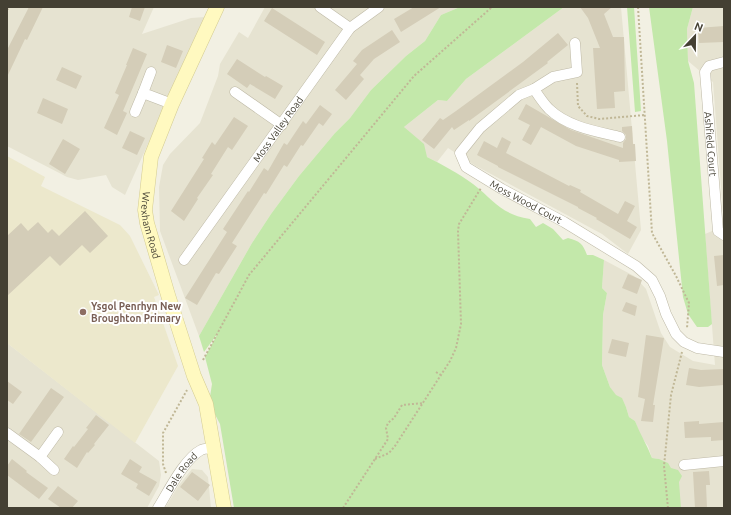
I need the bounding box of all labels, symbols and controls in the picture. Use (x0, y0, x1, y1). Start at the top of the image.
north arrow (675, 16, 715, 56)
text: N (693, 20, 705, 34)
street label: Moss Valley Road (251, 94, 305, 164)
street label: Ashfield Court (703, 111, 719, 177)
street label: Moss Wood Court (488, 178, 564, 225)
street label: Wrexham Road (140, 191, 163, 260)
place label: Ysgol Penrhyn New Broughton Primary (91, 301, 181, 324)
marker: Ysgol Penrhyn New Broughton Primary (78, 307, 88, 317)
street label: Dale Road (163, 450, 199, 494)

